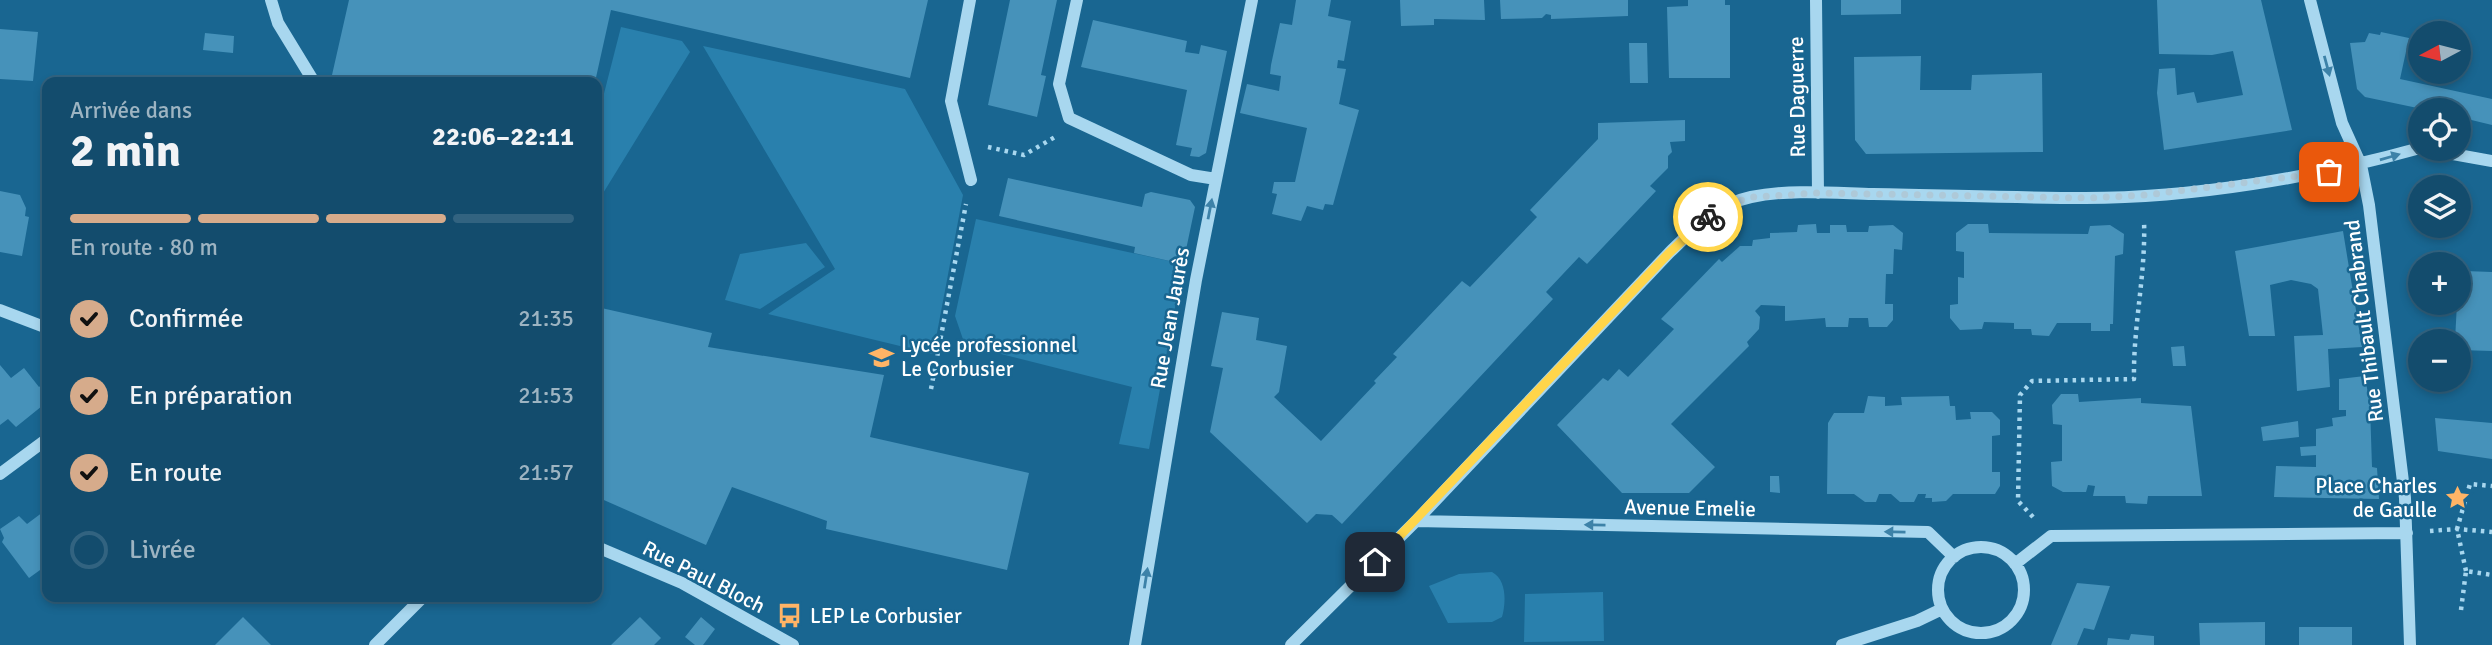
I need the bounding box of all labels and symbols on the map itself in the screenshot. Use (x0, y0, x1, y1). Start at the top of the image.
north arrow (2408, 21, 2471, 84)
street label: Rue Daguerre (1783, 36, 1811, 158)
one-way arrow (2322, 55, 2333, 77)
pin (2299, 142, 2359, 202)
one-way arrow (2380, 151, 2401, 161)
courier (1673, 182, 1743, 252)
one-way arrow (1204, 198, 1215, 220)
street label: Rue Thibault Chabrand (2339, 218, 2389, 424)
street label: Rue Jean Jaurès (1145, 245, 1195, 391)
place label: Lycée professionnel Le Corbusier (901, 332, 1077, 382)
school or university icon: Lycée professionnel Le Corbusier (867, 343, 895, 371)
place label: Place Charles de Gaulle (2315, 473, 2437, 523)
place icon: Place Charles de Gaulle (2443, 484, 2471, 512)
street label: Avenue Emelie (1624, 494, 1756, 522)
one-way arrow (1583, 520, 1605, 531)
one-way arrow (1884, 526, 1906, 537)
pin (1345, 532, 1405, 592)
street label: Rue Paul Bloch (638, 535, 770, 619)
one-way arrow (1141, 567, 1152, 589)
bus stop icon: LEP Le Corbusier (776, 602, 804, 630)
place label: LEP Le Corbusier (810, 603, 962, 629)

